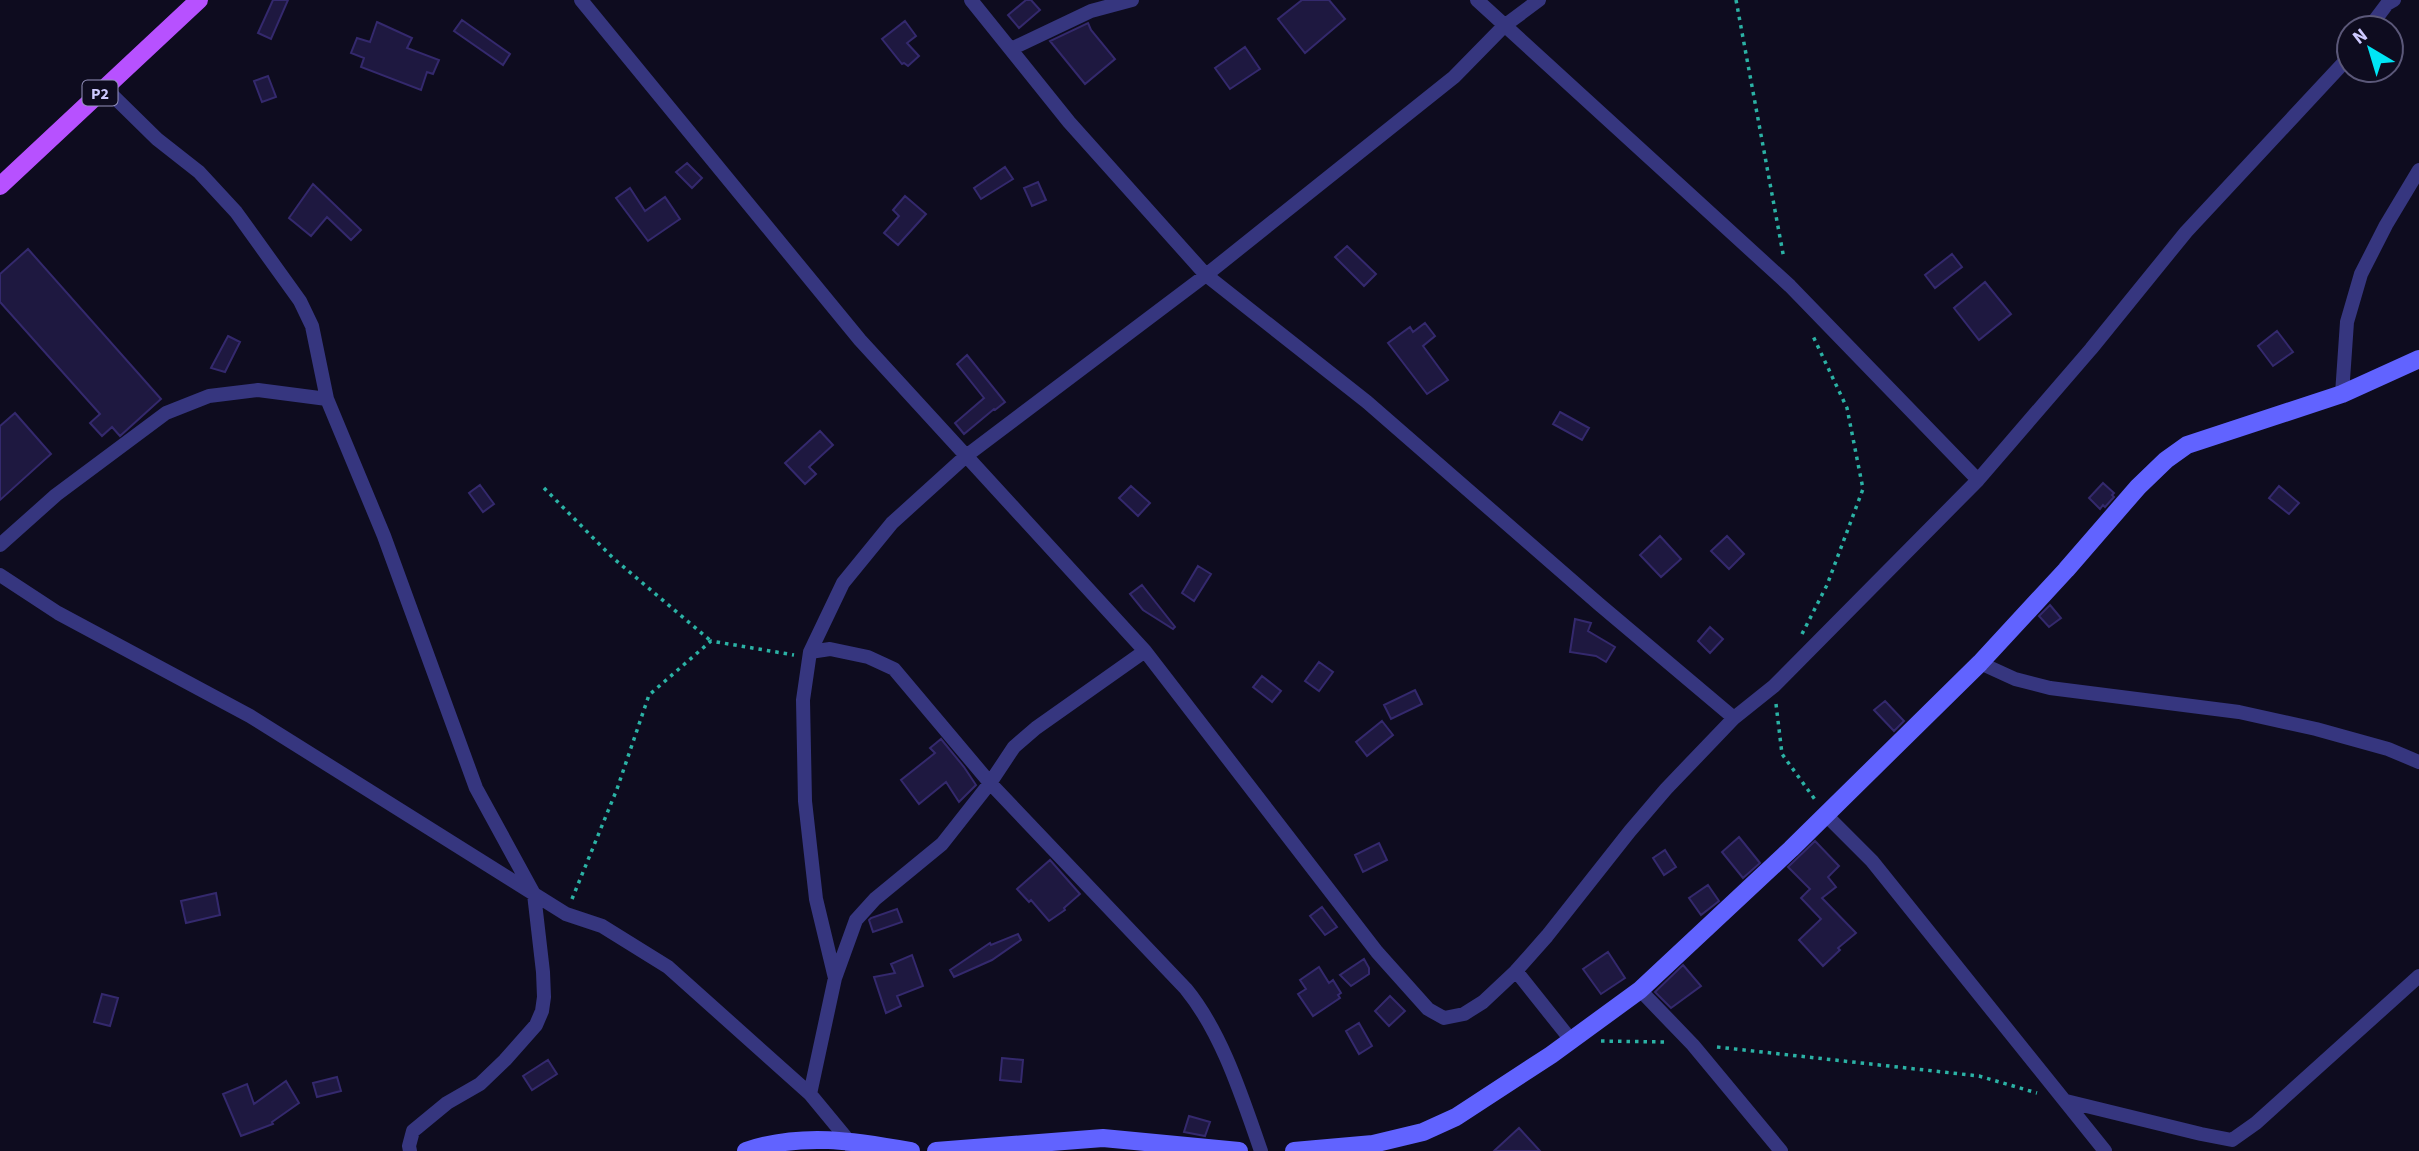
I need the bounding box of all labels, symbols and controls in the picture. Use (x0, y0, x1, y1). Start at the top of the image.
north arrow (2335, 14, 2405, 84)
text: N (2347, 22, 2374, 51)
road number: P2 (82, 80, 118, 106)

